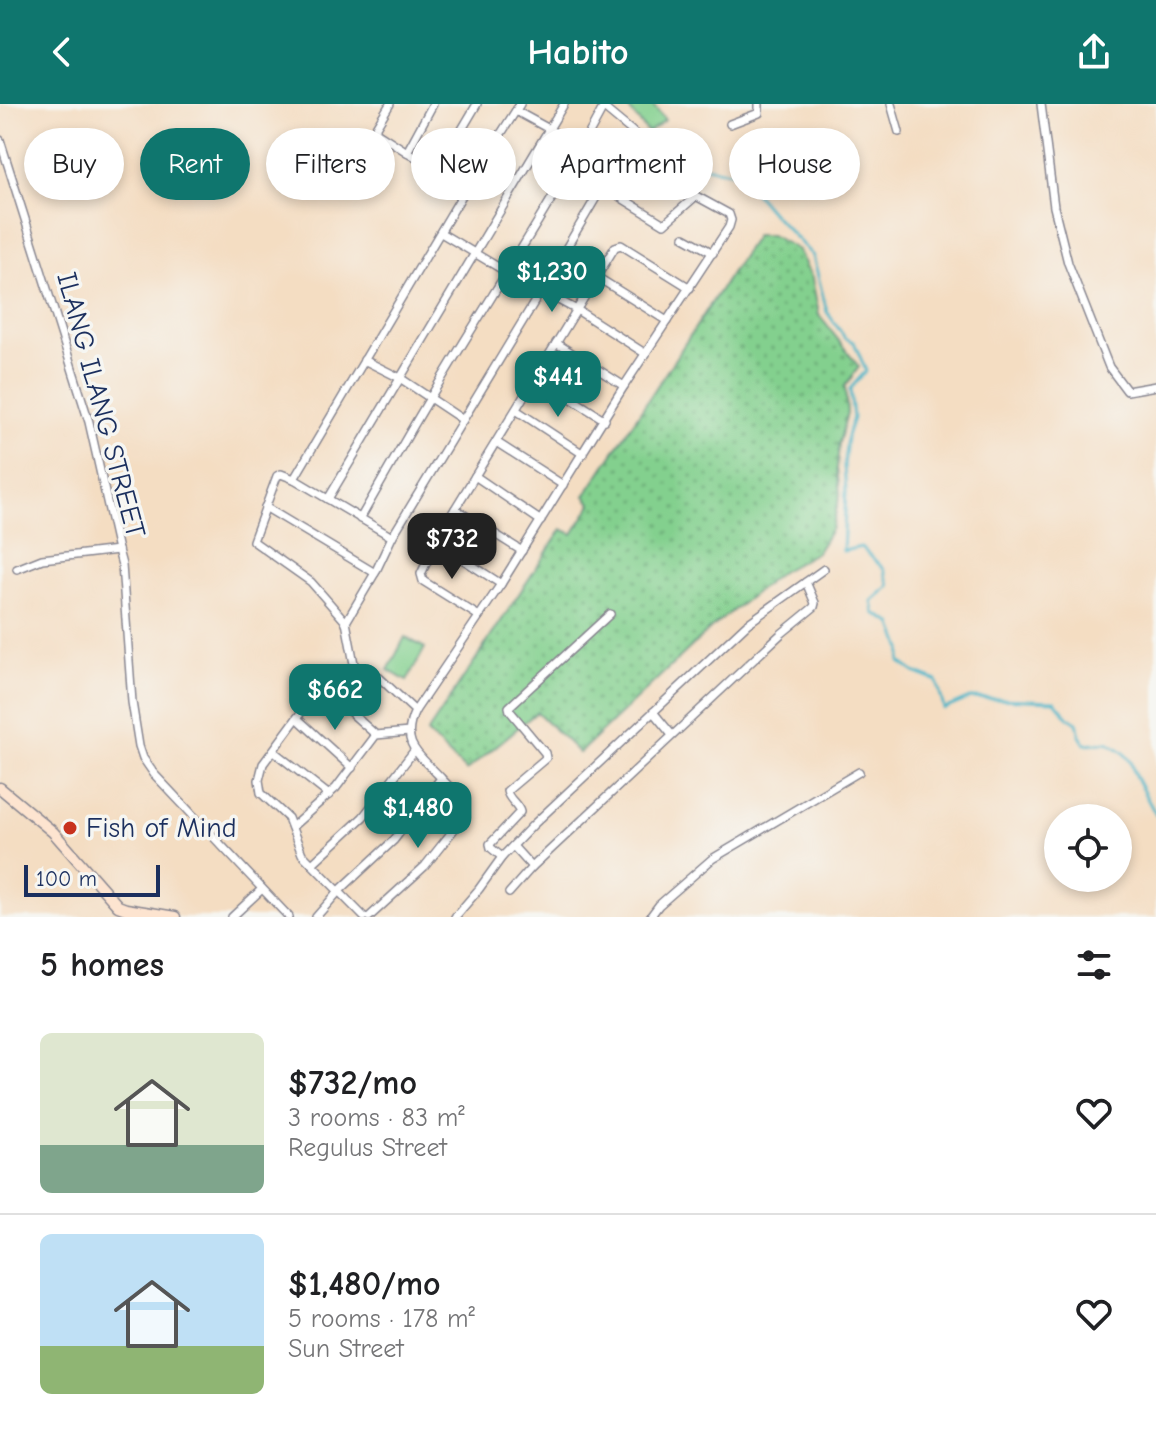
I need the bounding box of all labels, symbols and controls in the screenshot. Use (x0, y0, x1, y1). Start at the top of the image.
icon: back (40, 30, 84, 74)
icon: share (1072, 30, 1116, 74)
text: Habito (527, 32, 629, 73)
chip: Buy (24, 128, 124, 200)
chip: Rent (140, 128, 250, 200)
chip: Filters (266, 128, 395, 200)
chip: New (411, 128, 516, 200)
chip: Apartment (532, 128, 713, 200)
chip: House (729, 128, 860, 200)
pin: $1,230 (487, 246, 617, 314)
text: $1,230 (516, 257, 588, 287)
street label: ILANG ILANG STREET (50, 269, 152, 541)
pin: $441 (511, 351, 605, 419)
text: $441 (533, 362, 583, 392)
pin: $732 (405, 513, 499, 581)
text: $732 (425, 524, 479, 554)
pin: $662 (288, 664, 382, 732)
text: $662 (307, 675, 363, 705)
pin: $1,480 (353, 782, 483, 850)
text: $1,480 (382, 793, 454, 823)
map controls (1044, 804, 1132, 892)
button: locate (1044, 804, 1132, 892)
place label: Fish of Mind (86, 812, 237, 844)
marker: Fish of Mind (61, 819, 79, 837)
scale bar (24, 861, 160, 897)
text: 100 m (36, 866, 97, 892)
icon: filters (1072, 943, 1116, 987)
text: 5 homes (40, 945, 164, 985)
text: $732/mo (288, 1063, 417, 1103)
icon: home (104, 1065, 200, 1161)
icon: heart (1072, 1091, 1116, 1135)
text: 3 rooms · 83 m² (288, 1103, 465, 1133)
text: Regulus Street (288, 1133, 447, 1163)
text: $1,480/mo (288, 1264, 441, 1304)
icon: home (104, 1266, 200, 1362)
icon: heart (1072, 1292, 1116, 1336)
text: 5 rooms · 178 m² (288, 1304, 475, 1334)
text: Sun Street (288, 1334, 404, 1364)

